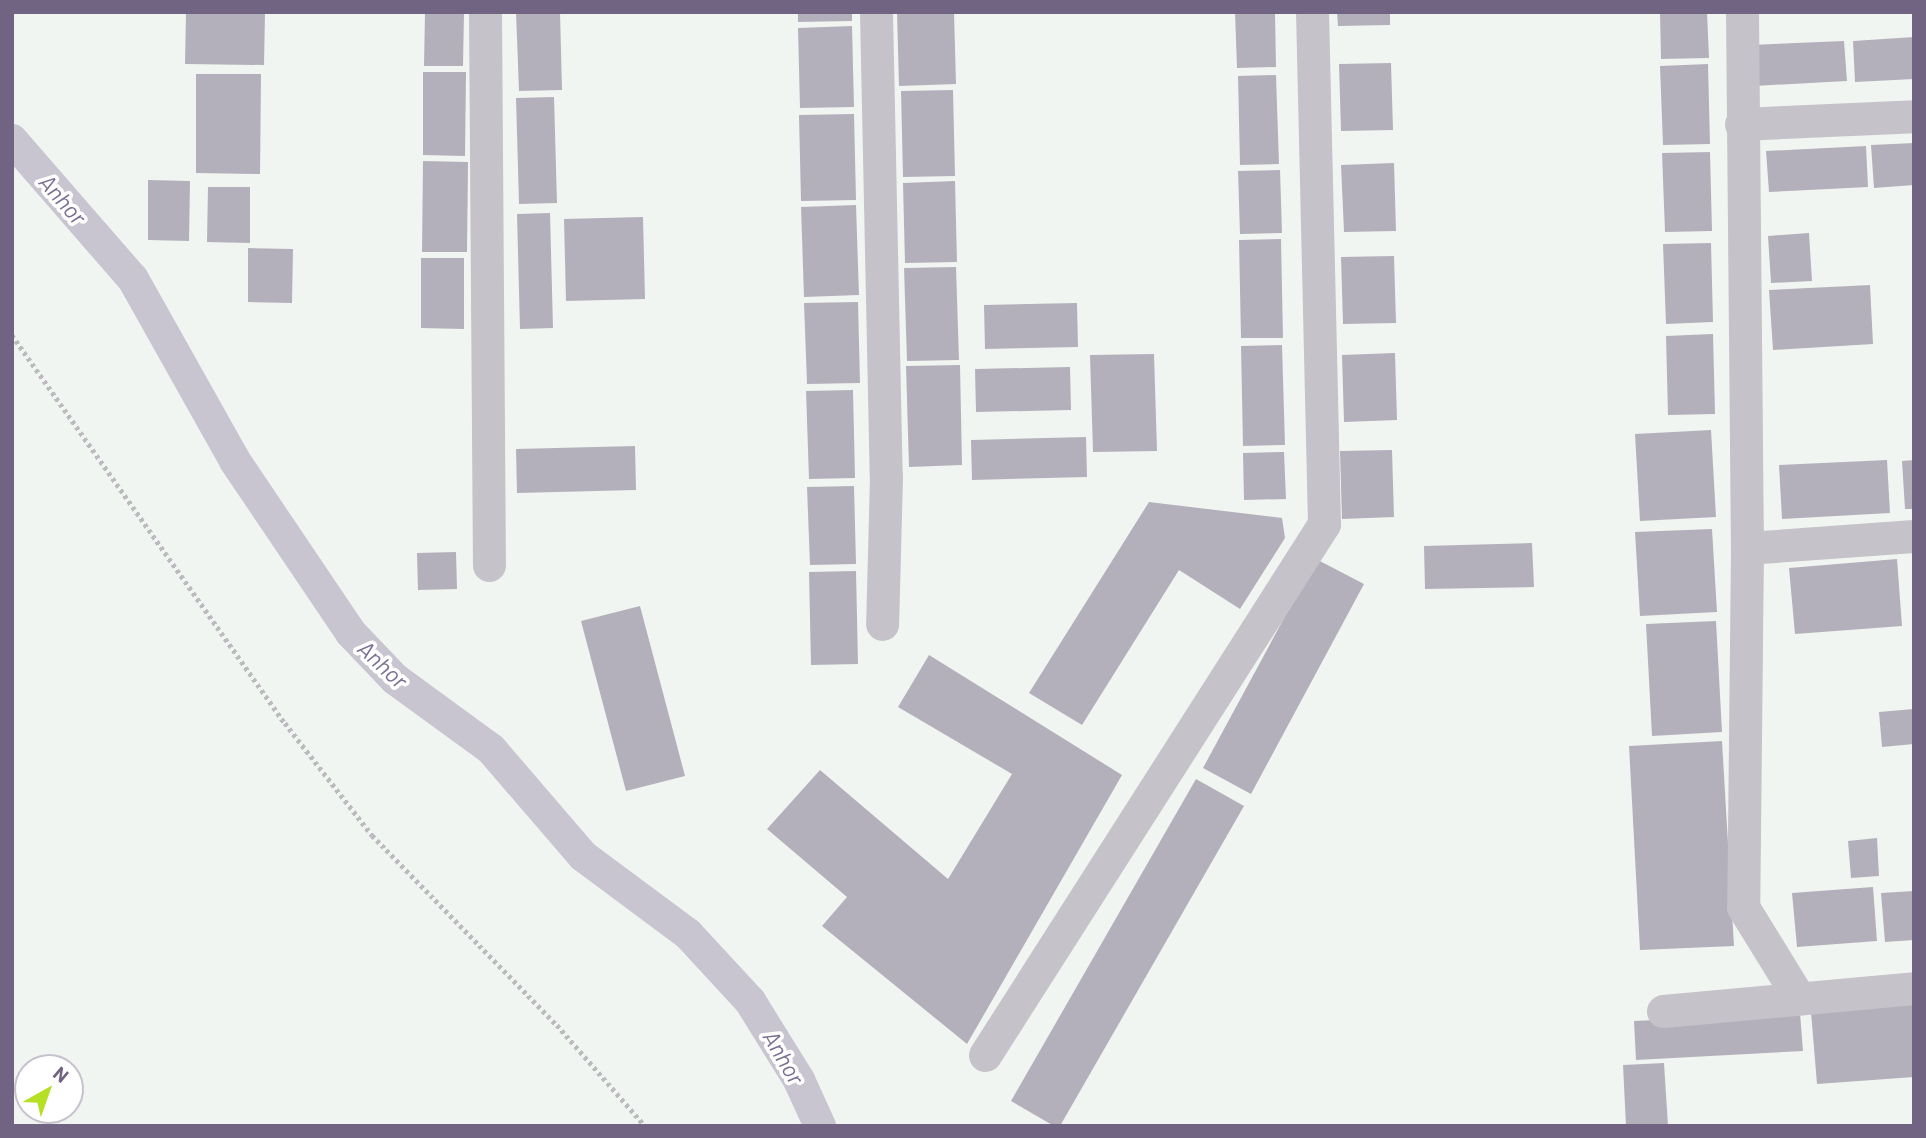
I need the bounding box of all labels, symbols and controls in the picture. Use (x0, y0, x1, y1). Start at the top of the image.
water label: Anhor (34, 168, 92, 230)
water label: Anhor (352, 634, 414, 694)
water label: Anhor (758, 1025, 810, 1089)
north arrow (14, 1054, 84, 1124)
text: N (49, 1061, 74, 1087)

